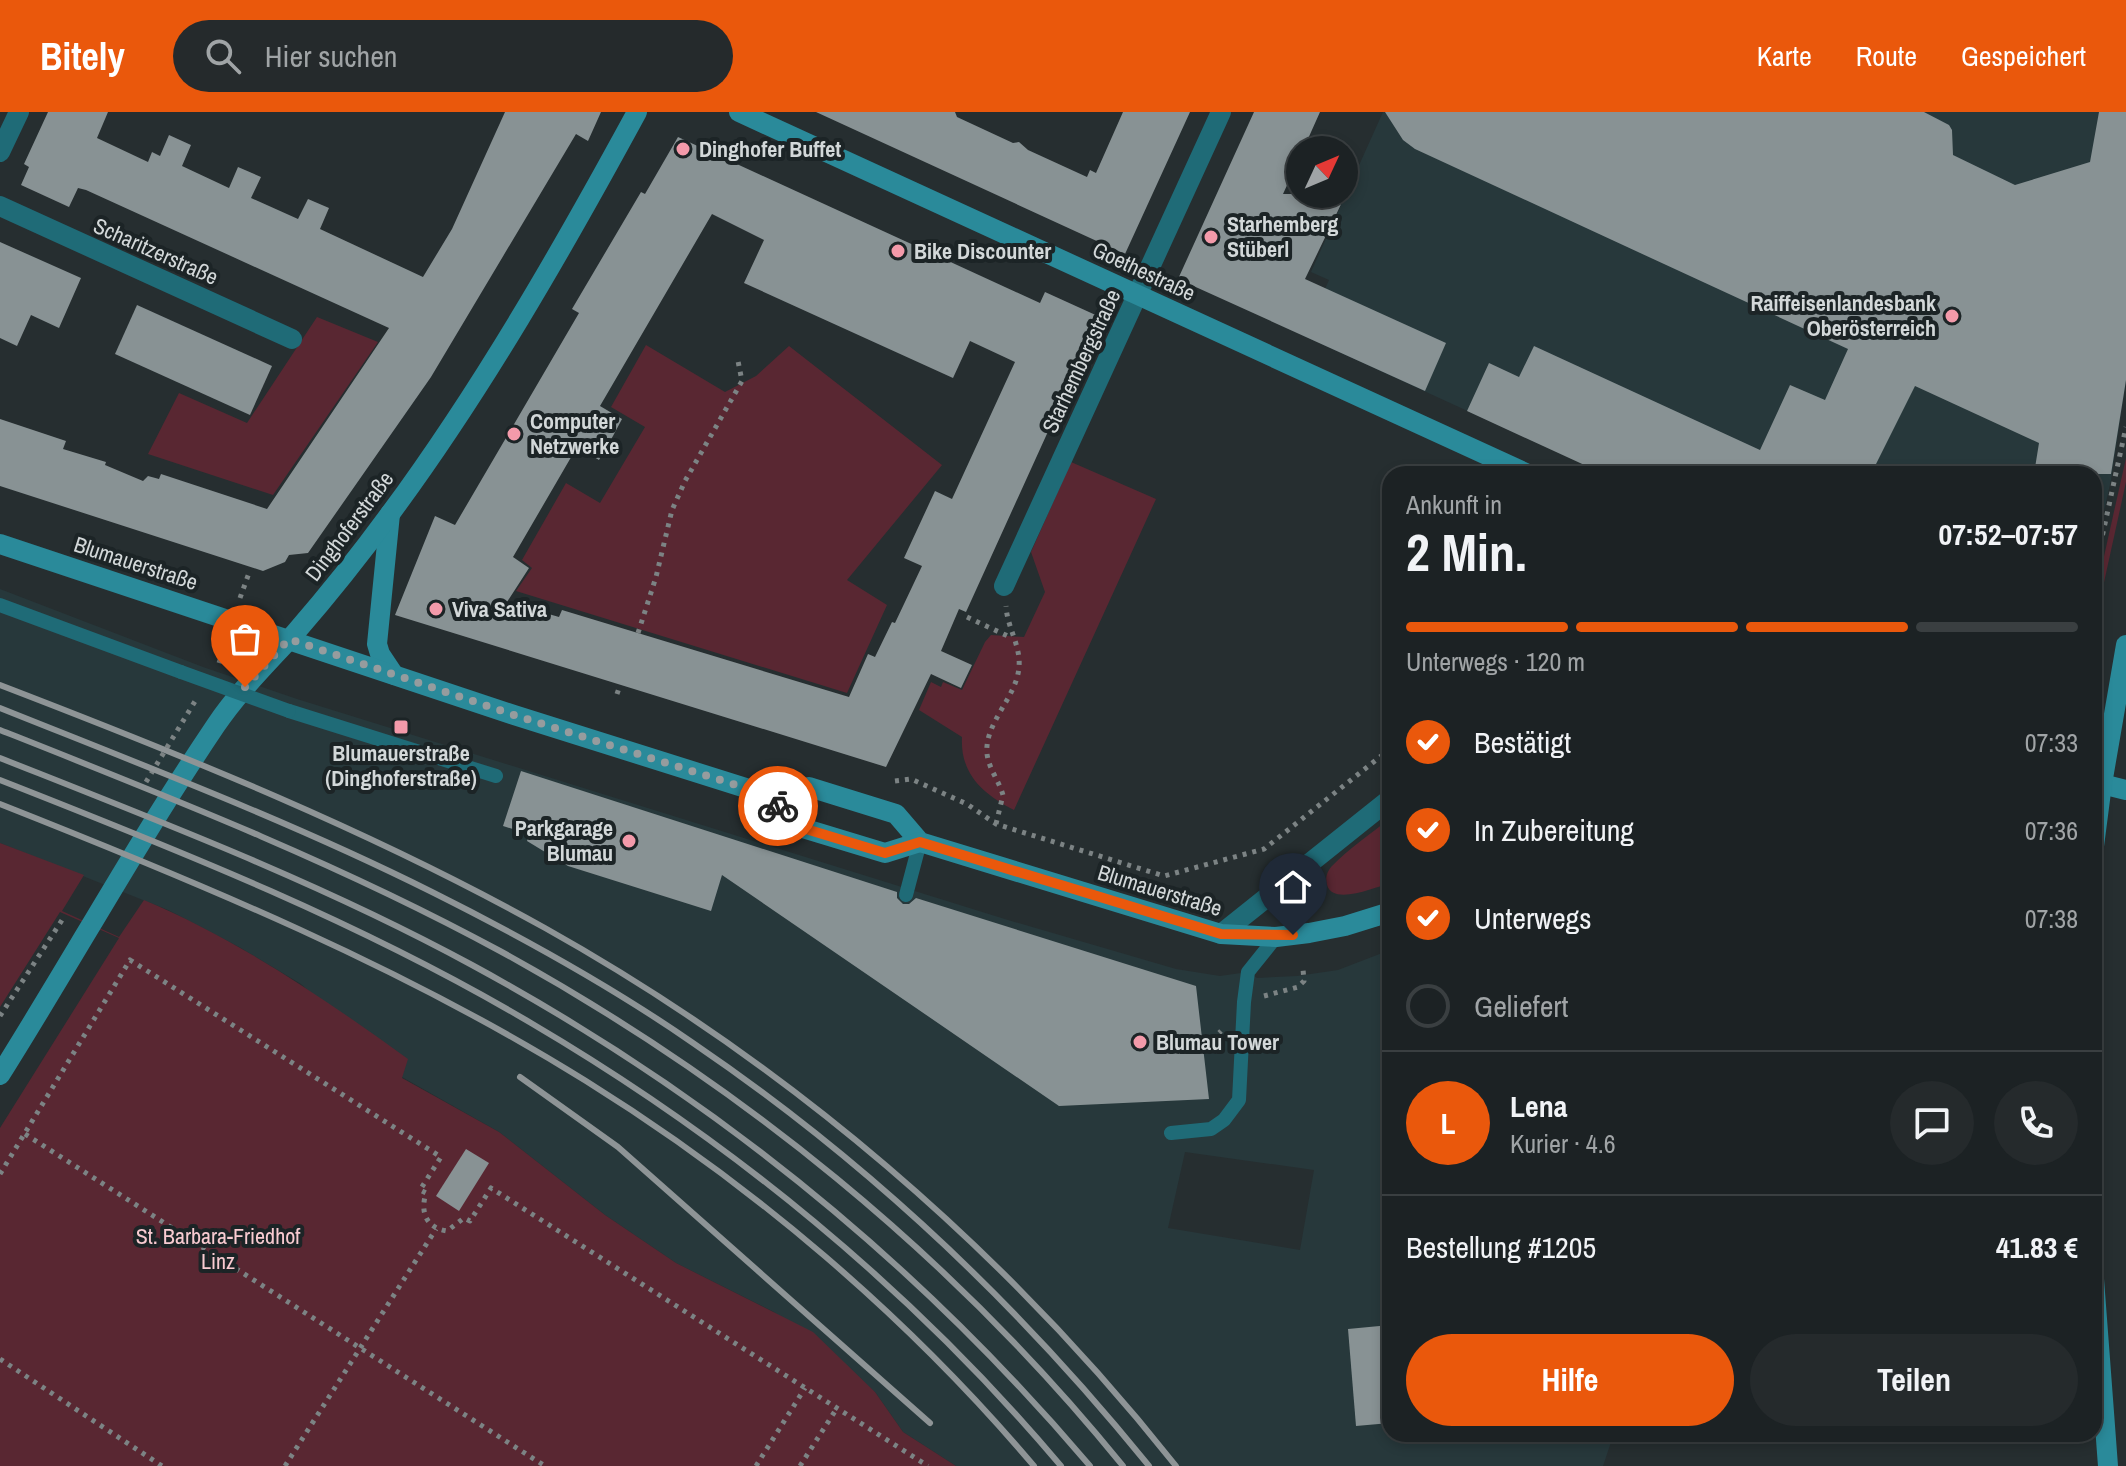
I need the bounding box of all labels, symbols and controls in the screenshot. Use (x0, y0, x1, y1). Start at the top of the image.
search box (173, 20, 733, 92)
text: Bitely (40, 31, 125, 82)
icon: search (201, 34, 245, 78)
text: Hier suchen (265, 36, 398, 76)
text: Karte (1757, 37, 1812, 75)
text: Route (1856, 37, 1917, 75)
text: Gespeichert (1961, 37, 2086, 75)
place label: Dinghofer Buffet (699, 134, 841, 164)
north arrow (1286, 136, 1358, 208)
map controls (1286, 136, 1358, 208)
marker: Dinghofer Buffet (674, 140, 692, 158)
place label: Starhemberg Stüberl (1227, 209, 1338, 264)
street label: Scharitzerstraße (89, 210, 223, 292)
marker: Starhemberg Stüberl (1202, 228, 1220, 246)
street label: Goethestraße (1088, 234, 1200, 308)
place label: Bike Discounter (914, 236, 1051, 266)
marker: Bike Discounter (889, 242, 907, 260)
street label: Starhembergstraße (1035, 284, 1127, 438)
place label: Raiffeisenlandesbank Oberösterreich (1751, 288, 1937, 343)
marker: Raiffeisenlandesbank Oberösterreich (1943, 307, 1961, 325)
place label: Computer Netzwerke (530, 406, 619, 461)
marker: Computer Netzwerke (505, 425, 523, 443)
street label: Dinghoferstraße (298, 465, 400, 587)
text: Ankunft in (1406, 487, 1502, 522)
text: 07:52–07:57 (1939, 514, 2078, 554)
text: 2 Min. (1406, 517, 1527, 587)
street label: Blumauerstraße (70, 529, 202, 597)
place label: Viva Sativa (452, 594, 547, 624)
marker: Viva Sativa (427, 600, 445, 618)
pin (211, 605, 279, 687)
icon: bag (223, 617, 267, 661)
text: Unterwegs · 120 m (1406, 644, 1585, 679)
marker: Blumauerstraße (Dinghoferstraße) (392, 718, 410, 736)
icon: check (1406, 720, 1450, 764)
text: Bestätigt (1474, 722, 1571, 762)
text: 07:33 (2025, 725, 2078, 760)
place label: Blumauerstraße (Dinghoferstraße) (325, 738, 477, 793)
courier (738, 766, 818, 846)
icon: bike (756, 784, 800, 828)
icon: check (1406, 808, 1450, 852)
text: In Zubereitung (1474, 810, 1634, 850)
place label: Parkgarage Blumau (515, 813, 613, 868)
text: 07:36 (2025, 813, 2078, 848)
marker: Parkgarage Blumau (620, 832, 638, 850)
pin (1259, 853, 1327, 935)
street label: Blumauerstraße (1094, 857, 1226, 923)
icon: home (1271, 865, 1315, 909)
icon: check (1406, 896, 1450, 940)
text: Unterwegs (1474, 898, 1592, 938)
text: 07:38 (2025, 901, 2078, 936)
text: Geliefert (1474, 986, 1568, 1026)
place label: Blumau Tower (1156, 1027, 1279, 1057)
marker: Blumau Tower (1131, 1033, 1149, 1051)
button: chat (1890, 1081, 1974, 1165)
button: phone (1994, 1081, 2078, 1165)
text: Lena (1510, 1086, 1567, 1126)
text: L (1440, 1103, 1456, 1143)
text: Kurier · 4.6 (1510, 1126, 1615, 1161)
park label: St. Barbara-Friedhof Linz (136, 1221, 301, 1276)
text: Bestellung #1205 (1406, 1227, 1596, 1267)
text: 41.83 € (1996, 1227, 2078, 1267)
button: Hilfe (1406, 1334, 1734, 1426)
button: Teilen (1750, 1334, 2078, 1426)

